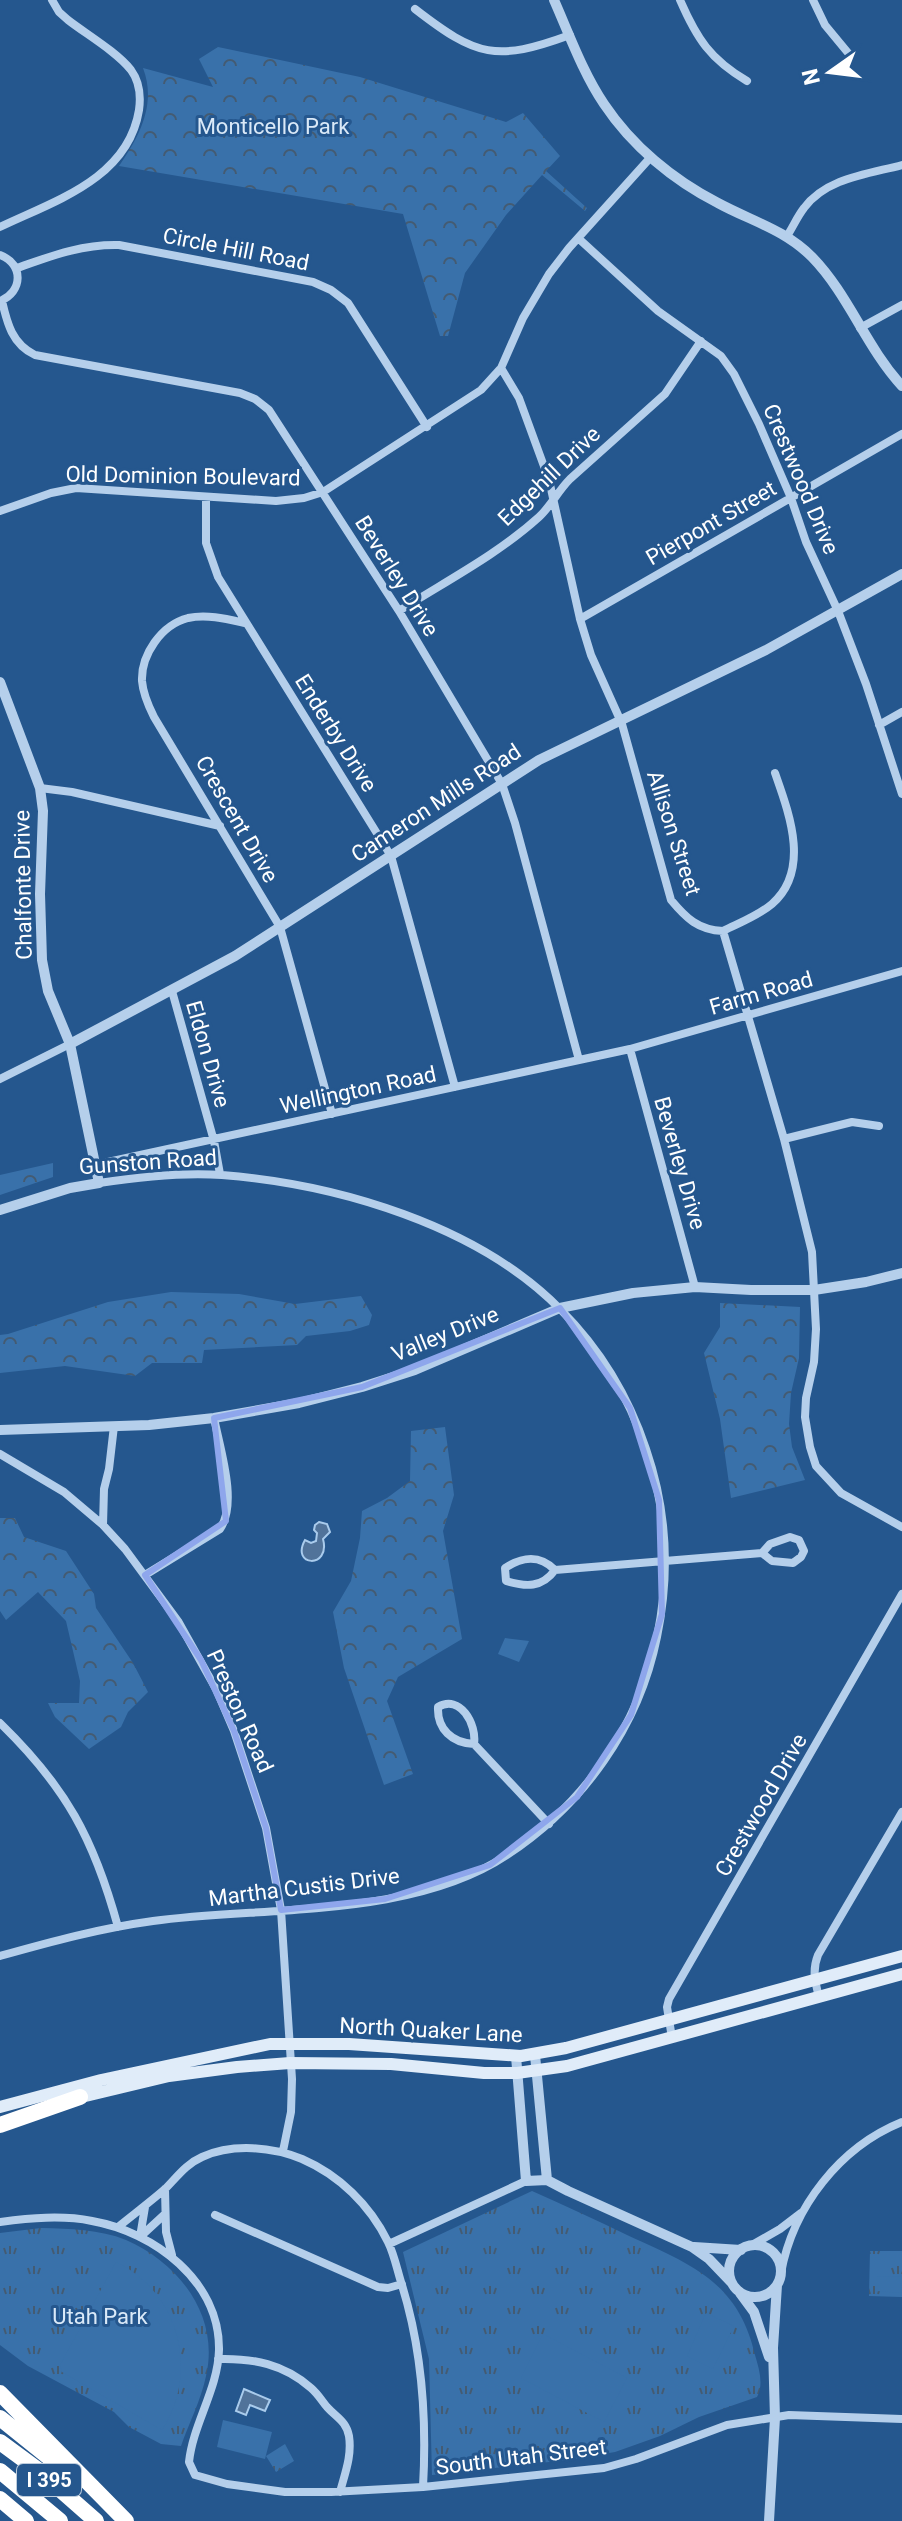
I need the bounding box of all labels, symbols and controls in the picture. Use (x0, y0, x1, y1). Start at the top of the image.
north arrow (790, 32, 870, 112)
text: N (797, 66, 825, 87)
park label: Monticello Park (197, 114, 350, 139)
street label: Circle Hill Road (161, 223, 311, 275)
street label: Crestwood Drive (758, 400, 844, 558)
street label: Edgehill Drive (493, 421, 605, 531)
street label: Old Dominion Boulevard (65, 461, 301, 491)
street label: Pierpont Street (641, 476, 781, 570)
street label: Beverley Drive (350, 511, 444, 641)
street label: Enderby Drive (290, 670, 382, 796)
street label: Cameron Mills Road (347, 739, 525, 867)
street label: Crescent Drive (191, 751, 283, 887)
street label: Allison Street (642, 767, 706, 899)
street label: Chalfonte Drive (9, 810, 37, 960)
street label: Farm Road (706, 966, 816, 1020)
street label: Eldon Drive (181, 998, 235, 1110)
street label: Wellington Road (278, 1061, 438, 1119)
street label: Beverley Drive (649, 1094, 711, 1232)
street label: Gunston Road (78, 1145, 218, 1179)
street label: Valley Drive (388, 1301, 502, 1367)
street label: Preston Road (202, 1646, 278, 1776)
street label: Crestwood Drive (710, 1729, 812, 1881)
street label: Martha Custis Drive (207, 1863, 401, 1911)
street label: North Quaker Lane (339, 2013, 523, 2047)
park label: Utah Park (52, 2304, 149, 2329)
street label: South Utah Street (434, 2434, 608, 2480)
road number: I 395 (17, 2464, 81, 2496)

